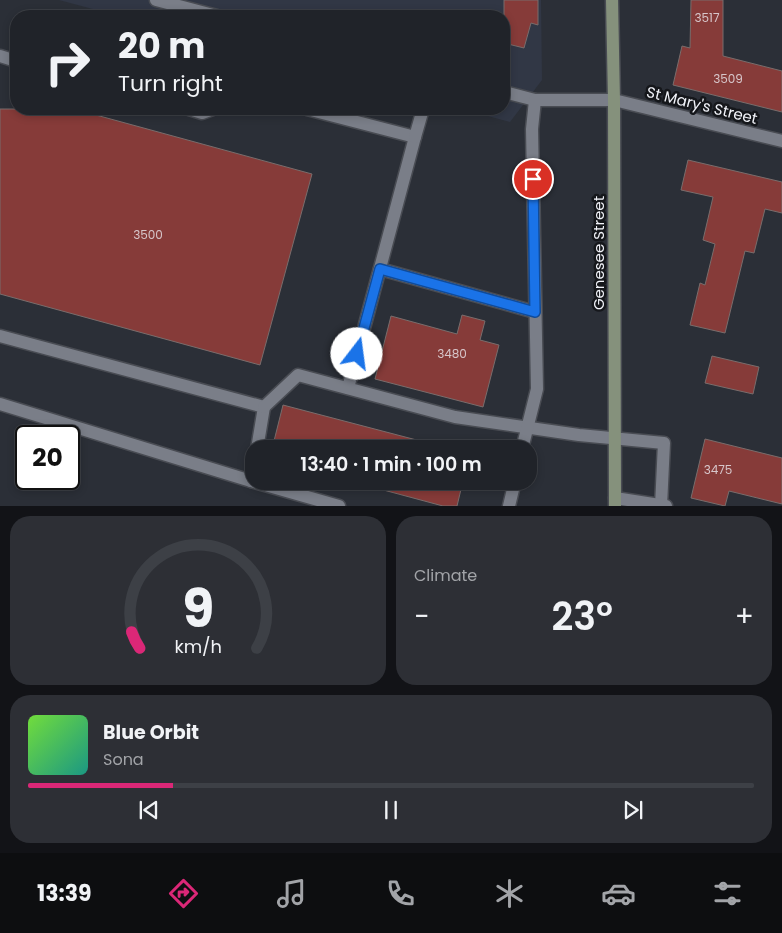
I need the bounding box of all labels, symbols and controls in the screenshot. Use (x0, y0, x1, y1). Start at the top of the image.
house number: 3517 (695, 9, 720, 26)
text: 20 m (118, 21, 205, 70)
icon: right (35, 30, 100, 95)
text: Turn right (118, 68, 223, 99)
house number: 3509 (713, 70, 743, 87)
street label: St Mary's Street (644, 81, 760, 129)
pin (512, 158, 554, 200)
icon: arrive (519, 165, 547, 193)
street label: Genesee Street (588, 196, 609, 310)
house number: 3500 (133, 226, 163, 243)
position arrow (330, 327, 382, 379)
house number: 3480 (437, 345, 467, 362)
speed limit sign: 20 (15, 425, 80, 490)
text: 13:40 · 1 min · 100 m (300, 451, 482, 478)
house number: 3475 (704, 461, 732, 478)
text: Climate (414, 564, 477, 587)
text: 9 (182, 572, 214, 645)
text: 23° (551, 590, 613, 643)
text: − (414, 597, 429, 636)
text: + (735, 597, 754, 636)
text: km/h (174, 634, 222, 659)
text: Blue Orbit (103, 719, 199, 746)
text: Sona (103, 748, 144, 771)
icon: previous (135, 796, 163, 824)
icon: pause (377, 796, 405, 824)
icon: next (619, 796, 647, 824)
icon: directions (166, 876, 201, 911)
icon: music (274, 876, 309, 911)
icon: phone (383, 876, 418, 911)
icon: climate (492, 876, 527, 911)
icon: car (601, 876, 636, 911)
icon: filters (710, 876, 745, 911)
text: 13:39 (37, 878, 92, 909)

